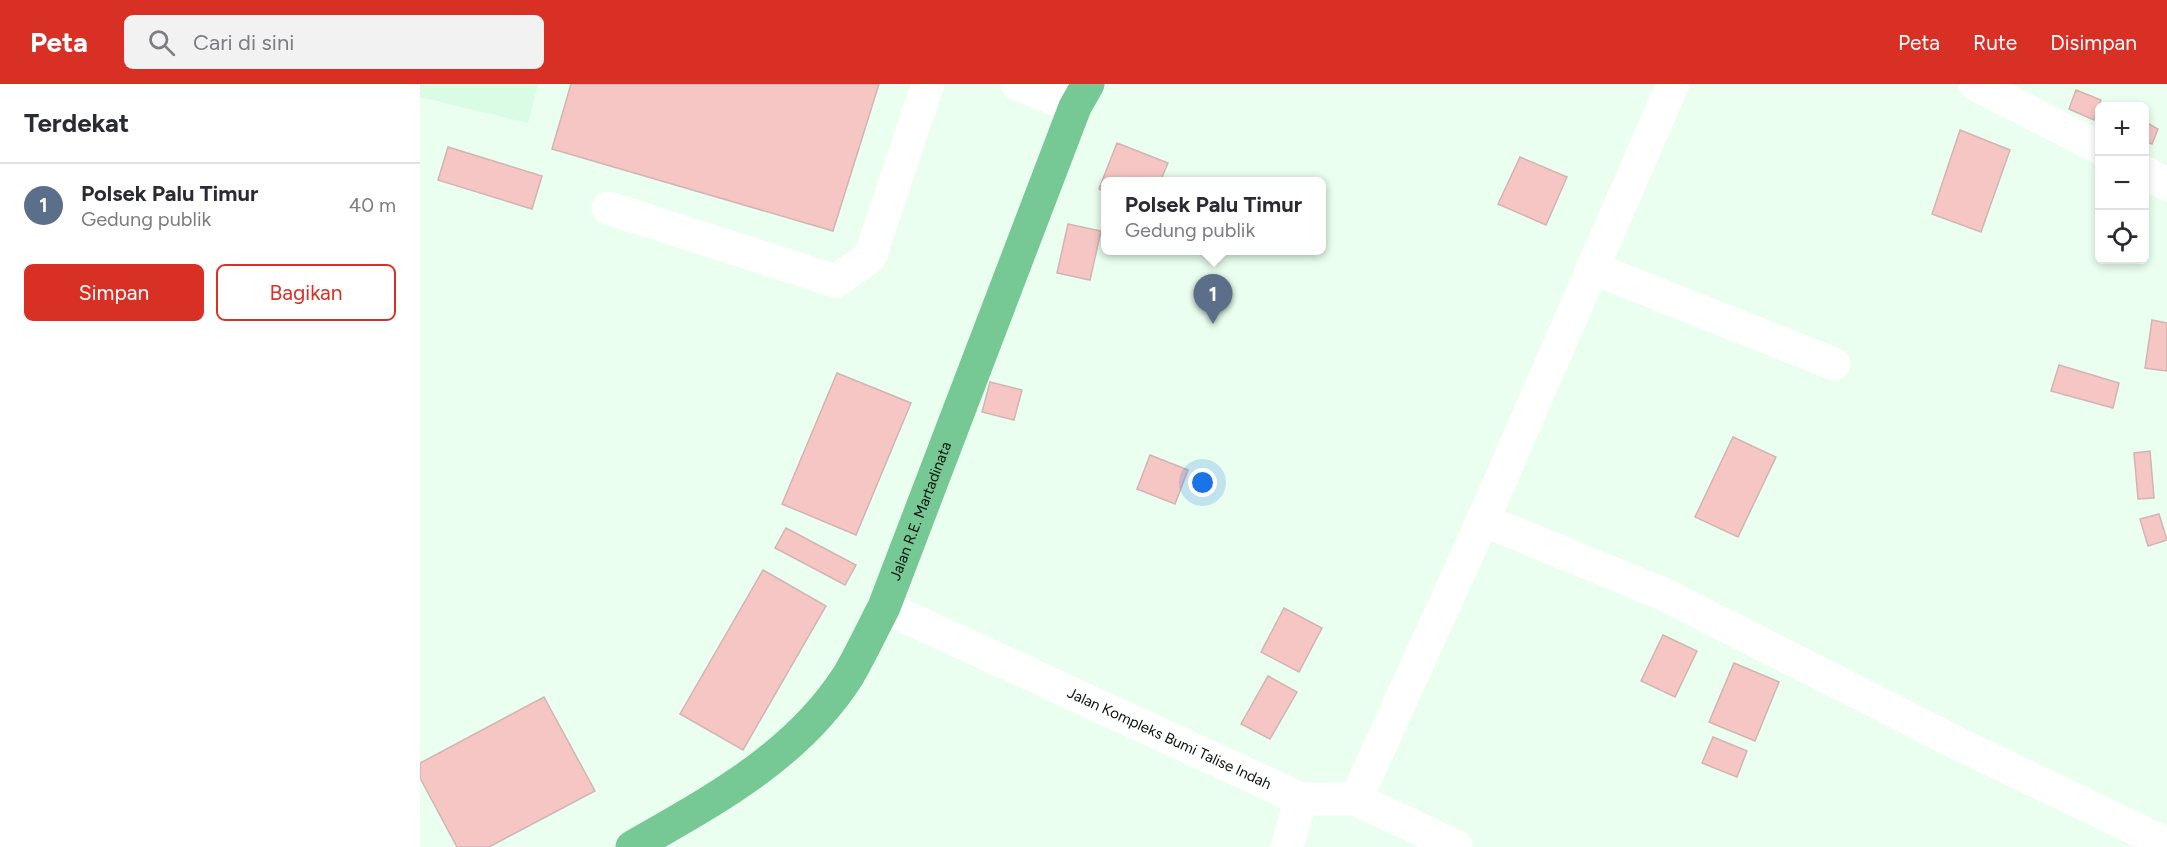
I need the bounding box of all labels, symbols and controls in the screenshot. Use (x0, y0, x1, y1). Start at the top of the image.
search box (124, 15, 544, 69)
text: Peta (30, 25, 88, 59)
icon: search (145, 26, 178, 59)
text: Cari di sini (193, 29, 294, 56)
text: Peta (1898, 30, 1940, 55)
text: Rute (1973, 30, 2017, 55)
text: Disimpan (2050, 30, 2137, 55)
map controls (2095, 102, 2149, 264)
button: + (2095, 102, 2149, 156)
text: Terdekat (24, 107, 129, 139)
button: − (2095, 156, 2149, 210)
popup (1101, 177, 1326, 255)
text: Polsek Palu Timur (81, 180, 258, 207)
text: Polsek Palu Timur (1125, 191, 1302, 218)
text: 1 (39, 193, 48, 217)
text: 40 m (349, 193, 396, 217)
text: Gedung publik (81, 207, 211, 231)
button: locate (2095, 210, 2149, 264)
text: Gedung publik (1125, 218, 1255, 242)
button: Simpan (24, 264, 204, 321)
button: Bagikan (216, 264, 396, 321)
pin: 1 (1194, 274, 1232, 324)
street label: Jalan R.E. Martadinata (886, 439, 955, 583)
your location (1188, 468, 1217, 497)
street label: Jalan Kompleks Bumi Talise Indah (1064, 684, 1274, 793)

